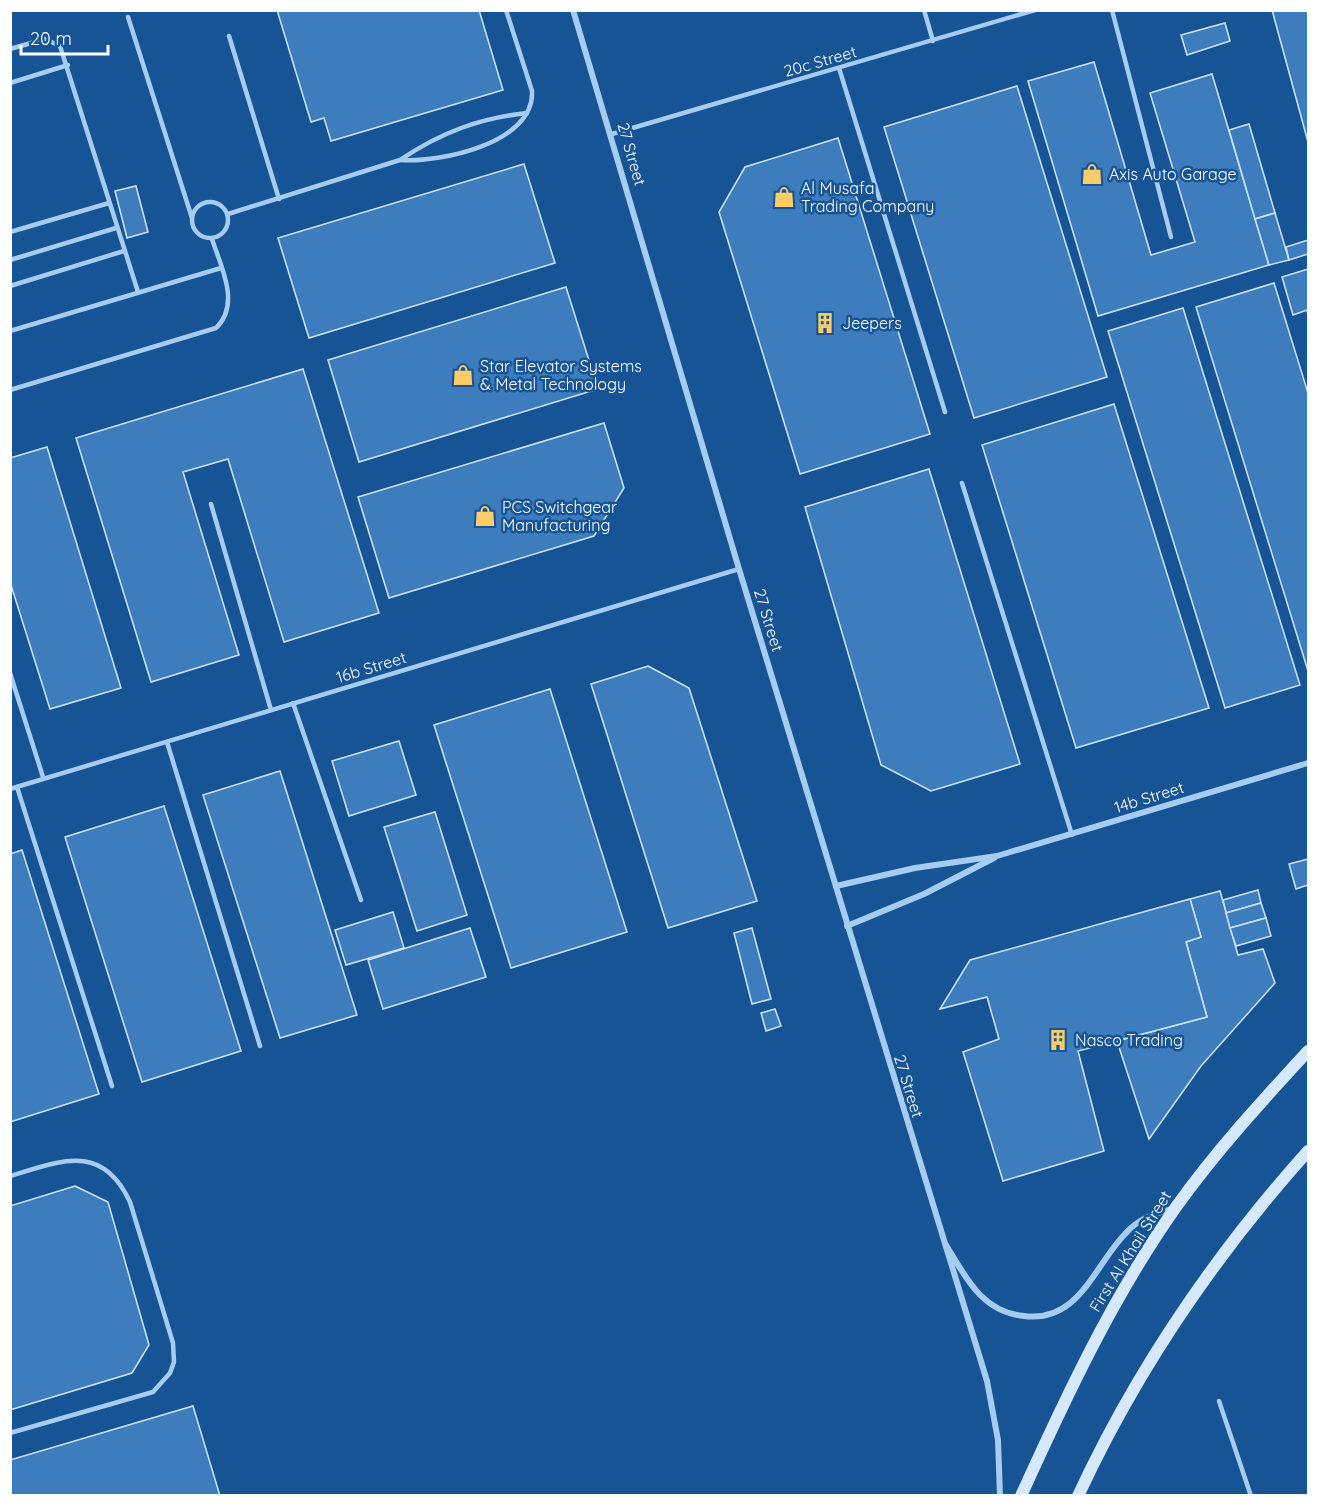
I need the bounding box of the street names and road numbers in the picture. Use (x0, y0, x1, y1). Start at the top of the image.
street label: 20c Street (781, 41, 859, 81)
street label: 27 Street (613, 120, 651, 188)
street label: 27 Street (750, 586, 788, 654)
street label: 16b Street (333, 647, 409, 687)
street label: 14b Street (1112, 777, 1186, 817)
street label: 27 Street (890, 1052, 928, 1120)
street label: First Al Khail Street (1085, 1187, 1175, 1315)

